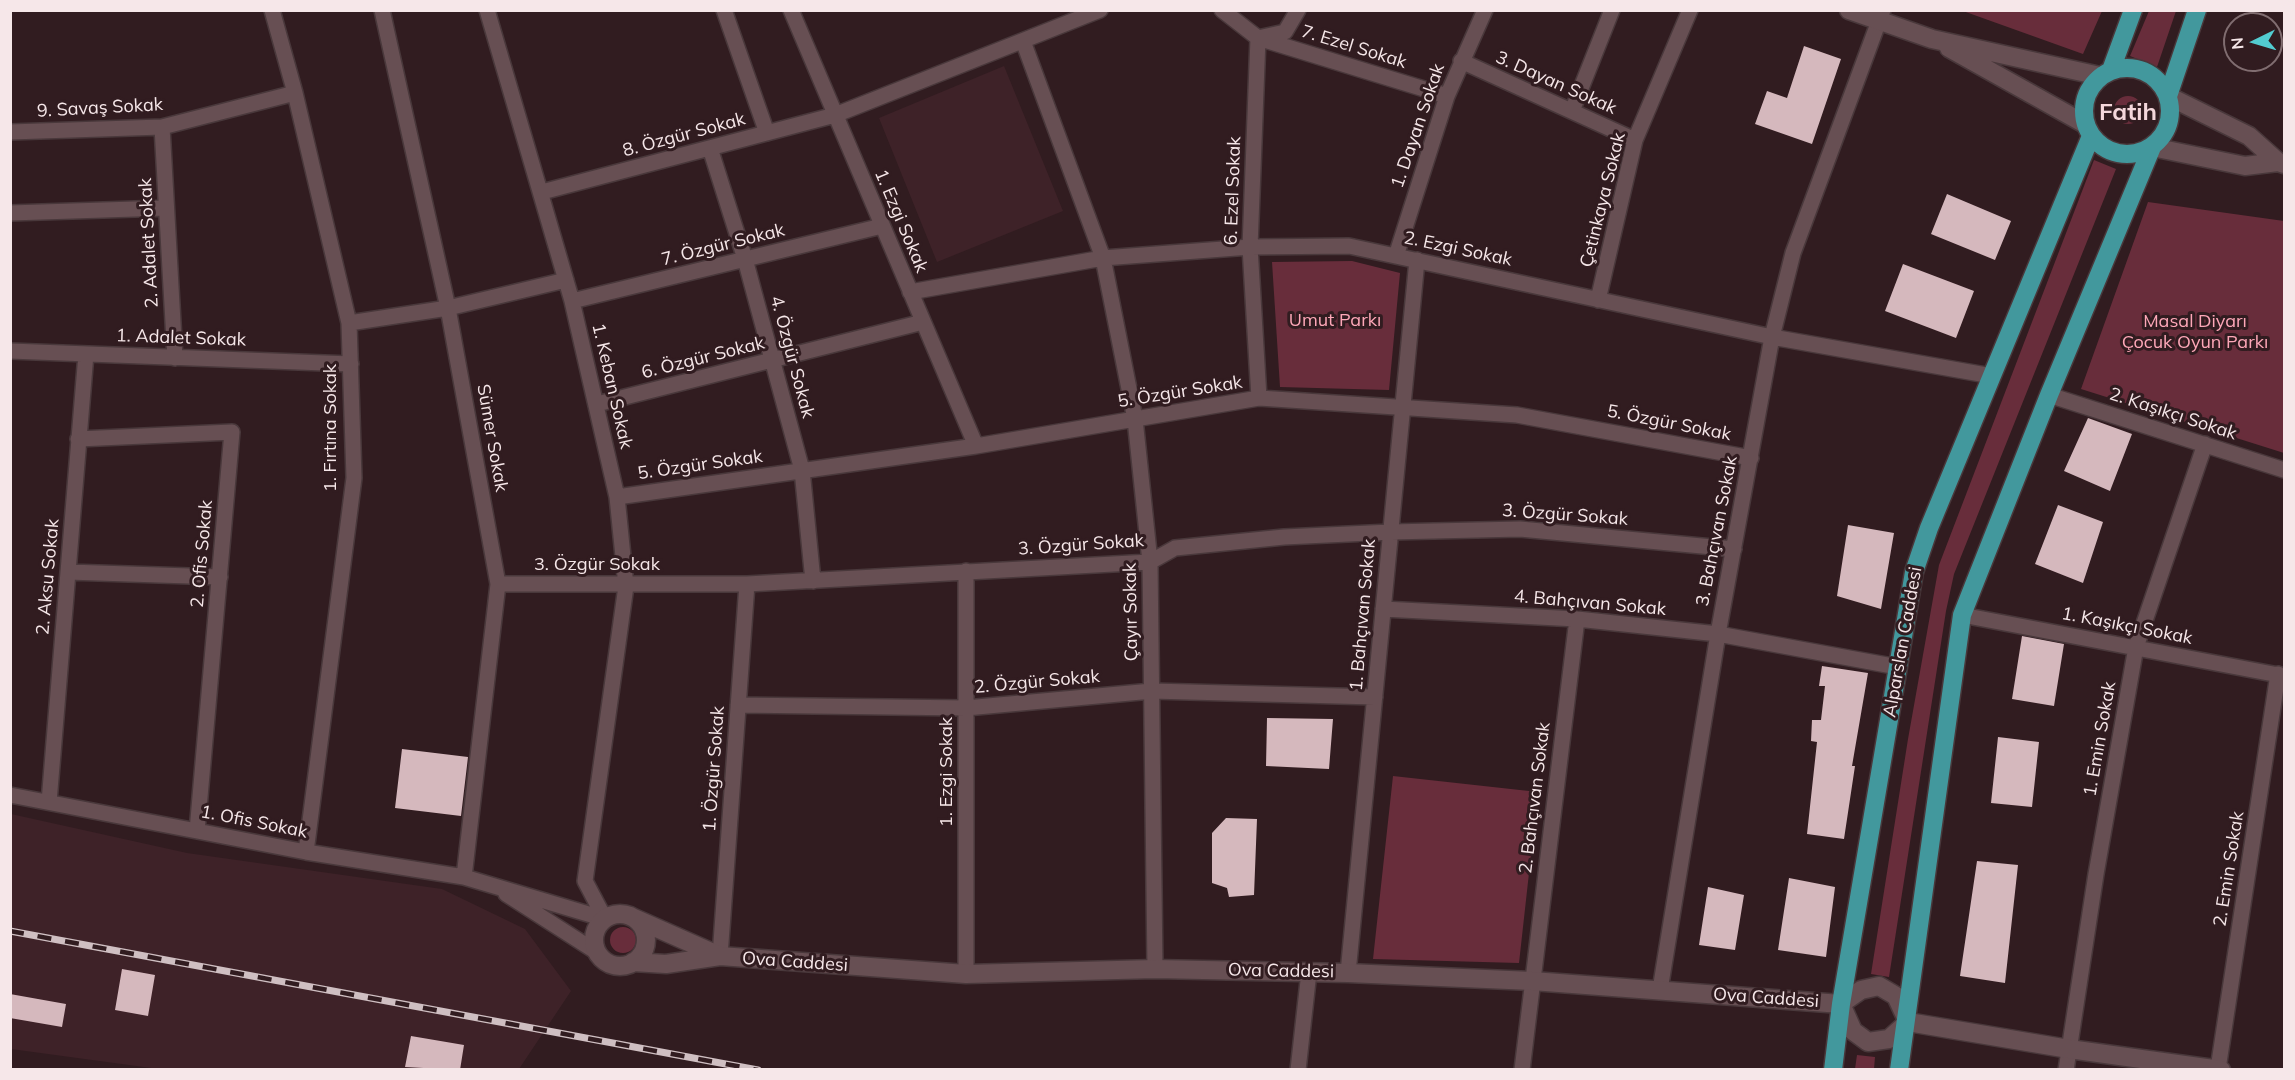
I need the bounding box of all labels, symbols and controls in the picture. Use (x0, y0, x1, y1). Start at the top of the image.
north arrow (2223, 12, 2283, 72)
street label: 7. Ezel Sokak (1299, 21, 1409, 73)
text: N (2227, 36, 2248, 50)
street label: 3. Dayan Sokak (1492, 47, 1620, 119)
street label: 1. Dayan Sokak (1387, 61, 1449, 191)
street label: 9. Savaş Sokak (36, 94, 164, 122)
district label: Fatih (2099, 99, 2157, 127)
street label: 8. Özgür Sokak (620, 108, 748, 162)
street label: Çetinkaya Sokak (1576, 130, 1630, 270)
street label: 6. Ezel Sokak (1220, 136, 1246, 246)
street label: 1. Ezgi Sokak (870, 166, 932, 276)
street label: 2. Adalet Sokak (135, 177, 163, 309)
street label: 7. Özgür Sokak (659, 219, 787, 271)
street label: 2. Ezgi Sokak (1402, 227, 1514, 271)
street label: 4. Özgür Sokak (765, 293, 819, 421)
park label: Umut Parkı (1289, 310, 1381, 332)
park label: Masal Diyarı Çocuk Oyun Parkı (2122, 311, 2268, 354)
street label: 1. Keban Sokak (587, 321, 637, 451)
street label: 1. Adalet Sokak (116, 325, 246, 351)
street label: 6. Özgür Sokak (639, 332, 767, 384)
street label: 1. Fırtına Sokak (320, 364, 342, 492)
street label: 5. Özgür Sokak (1116, 371, 1244, 413)
street label: Sümer Sokak (472, 382, 512, 494)
street label: 2. Kaşıkçı Sokak (2107, 383, 2239, 445)
street label: 5. Özgür Sokak (1605, 400, 1733, 446)
street label: 5. Özgür Sokak (636, 446, 764, 484)
street label: 3. Bahçıvan Sokak (1692, 454, 1742, 608)
street label: 2. Ofis Sokak (187, 499, 217, 609)
street label: 3. Özgür Sokak (1501, 500, 1629, 530)
street label: 2. Aksu Sokak (32, 518, 64, 636)
street label: 3. Özgür Sokak (1017, 530, 1145, 560)
street label: 1. Bahçıvan Sokak (1346, 538, 1380, 692)
street label: 3. Özgür Sokak (534, 554, 660, 576)
street label: Çayır Sokak (1119, 563, 1143, 661)
street label: Alparslan Caddesi (1879, 565, 1927, 719)
street label: 4. Bahçıvan Sokak (1513, 586, 1667, 620)
street label: 1. Kaşıkçı Sokak (2060, 603, 2194, 649)
street label: 2. Özgür Sokak (973, 666, 1101, 698)
street label: 1. Emin Sokak (2079, 680, 2121, 798)
street label: 1. Özgür Sokak (699, 705, 729, 833)
street label: 1. Ezgi Sokak (936, 717, 958, 827)
street label: 2. Bahçıvan Sokak (1515, 721, 1555, 875)
street label: 1. Ofis Sokak (199, 801, 309, 843)
street label: 2. Emin Sokak (2209, 810, 2249, 928)
street label: Ova Caddesi (741, 948, 849, 976)
street label: Ova Caddesi (1228, 959, 1334, 983)
street label: Ova Caddesi (1712, 984, 1820, 1012)

